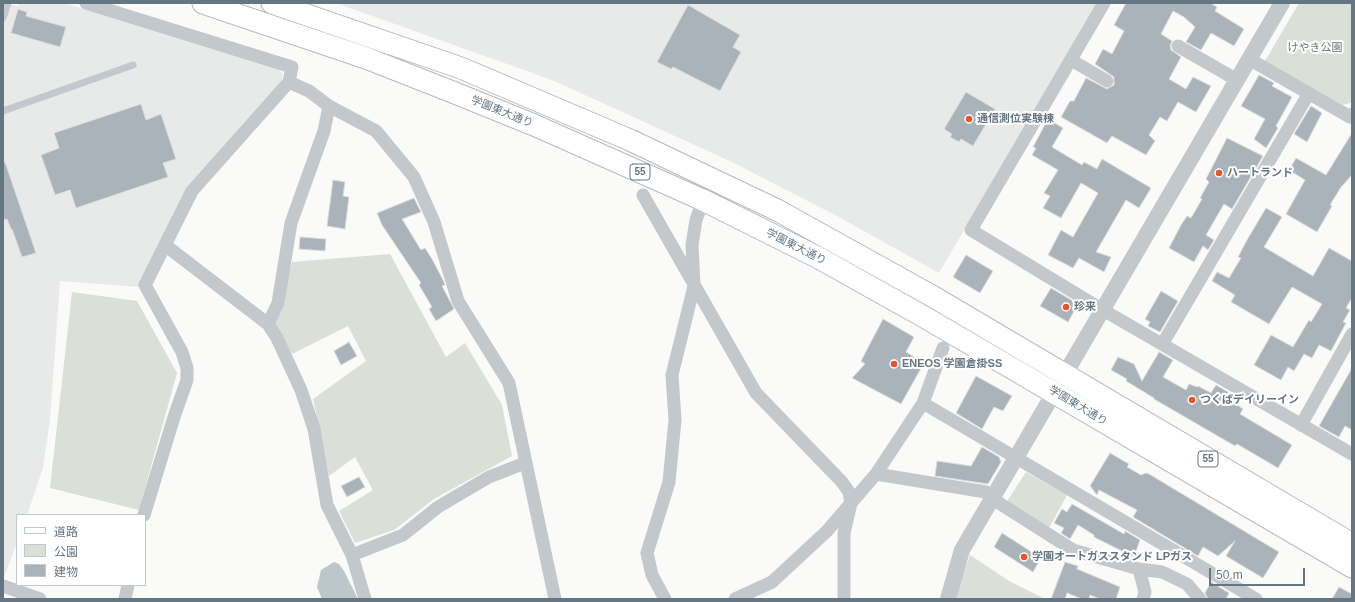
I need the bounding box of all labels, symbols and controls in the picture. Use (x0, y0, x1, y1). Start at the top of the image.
park label: けやき公園 (1288, 41, 1342, 55)
street label: 学園東大通り (469, 94, 535, 130)
place label: 通信測位実験棟 (977, 112, 1054, 126)
marker: 通信測位実験棟 (964, 114, 974, 124)
road number: 55 (630, 164, 650, 180)
place label: ハートランド (1227, 166, 1293, 180)
marker: ハートランド (1214, 168, 1224, 178)
street label: 学園東大通り (764, 226, 828, 268)
place label: 珍来 (1074, 300, 1096, 314)
marker: 珍来 (1061, 302, 1071, 312)
place label: ENEOS 学園倉掛SS (902, 357, 1002, 371)
marker: ENEOS 学園倉掛SS (889, 359, 899, 369)
street label: 学園東大通り (1046, 383, 1110, 429)
place label: つくばデイリーイン (1200, 393, 1299, 407)
marker: つくばデイリーイン (1187, 395, 1197, 405)
road number: 55 (1198, 451, 1218, 467)
legend (16, 514, 146, 586)
text: 道路 (54, 525, 78, 539)
text: 公園 (54, 545, 78, 559)
place label: 学園オートガススタンド LPガス (1032, 550, 1192, 564)
marker: 学園オートガススタンド LPガス (1019, 552, 1029, 562)
scale bar (1211, 560, 1307, 586)
text: 建物 (54, 565, 78, 579)
text: 50 m (1216, 568, 1243, 582)

